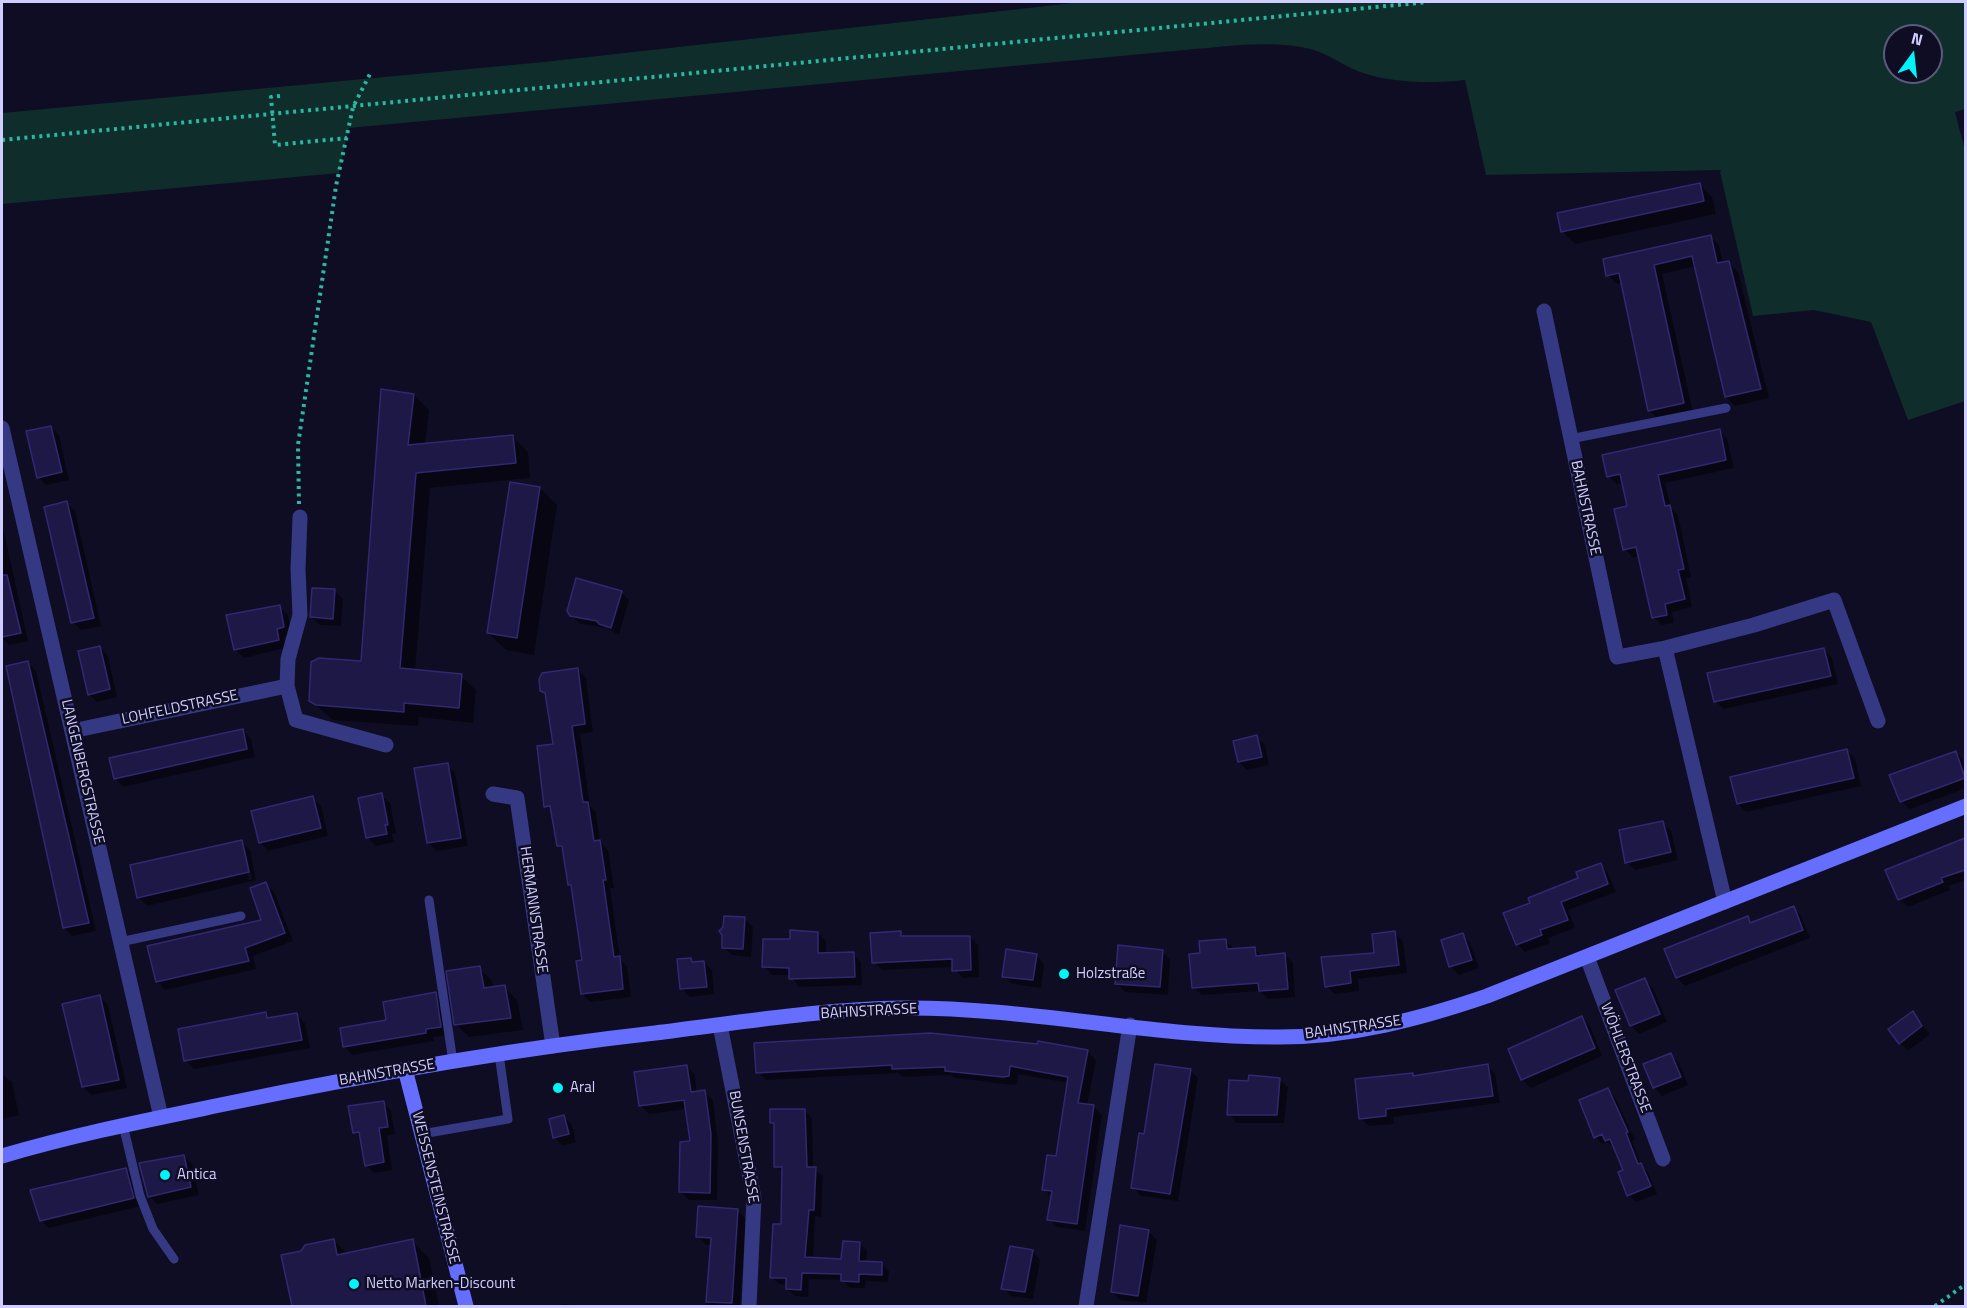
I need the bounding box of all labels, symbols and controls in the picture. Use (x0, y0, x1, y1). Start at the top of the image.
north arrow (1883, 24, 1943, 84)
text: N (1909, 26, 1926, 52)
street label: BAHNSTRASSE (1566, 459, 1604, 557)
street label: LOHFELDSTRASSE (120, 687, 240, 729)
street label: LANGENBERGSTRASSE (57, 698, 107, 846)
street label: HERMANNSTRASSE (515, 845, 551, 975)
place label: Holzstraße (1076, 965, 1145, 983)
marker: Holzstraße (1057, 967, 1071, 981)
street label: BAHNSTRASSE (820, 1000, 918, 1024)
street label: WÖHLERSTRASSE (1596, 1000, 1654, 1116)
street label: BAHNSTRASSE (1304, 1012, 1402, 1044)
street label: BAHNSTRASSE (338, 1056, 436, 1090)
place label: Aral (570, 1079, 595, 1097)
marker: Aral (551, 1081, 565, 1095)
street label: BUNSENSTRASSE (724, 1089, 762, 1205)
street label: WEISSENSTEINSTRASSE (407, 1110, 463, 1266)
place label: Antica (177, 1166, 217, 1184)
marker: Antica (158, 1168, 172, 1182)
place label: Netto Marken-Discount (366, 1275, 515, 1293)
marker: Netto Marken-Discount (347, 1277, 361, 1291)

